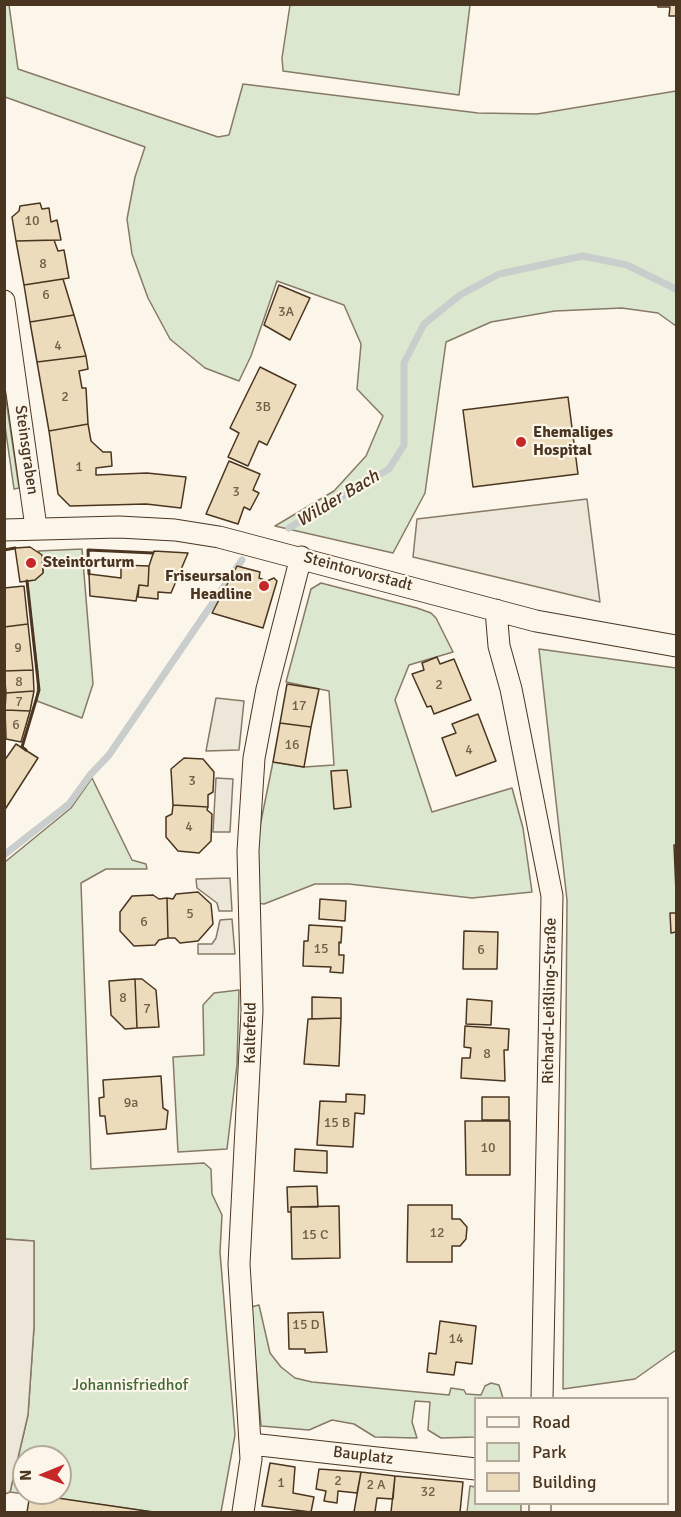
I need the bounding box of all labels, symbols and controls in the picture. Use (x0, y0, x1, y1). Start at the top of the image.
house number: 10 (24, 213, 40, 229)
house number: 8 (39, 256, 47, 272)
house number: 6 (42, 287, 50, 303)
house number: 3A (278, 304, 294, 320)
house number: 4 (54, 338, 62, 354)
house number: 2 (61, 389, 69, 405)
house number: 3B (255, 399, 271, 415)
street label: Steinsgraben (10, 404, 42, 496)
place label: Ehemaliges Hospital (533, 423, 613, 461)
marker: Ehemaliges Hospital (514, 435, 528, 449)
house number: 1 (75, 459, 83, 475)
water label: Wilder Bach (293, 466, 383, 532)
house number: 3 (232, 484, 240, 500)
street label: Steintorvorstadt (302, 548, 414, 596)
place label: Steintorturm (43, 553, 134, 573)
marker: Steintorturm (24, 556, 38, 570)
place label: Friseursalon Headline (165, 567, 252, 605)
marker: Friseursalon Headline (257, 579, 271, 593)
house number: 9 (14, 640, 22, 656)
house number: 8 (15, 674, 23, 690)
house number: 2 (435, 677, 443, 693)
house number: 7 (15, 694, 23, 710)
house number: 17 (291, 698, 307, 714)
house number: 6 (12, 717, 20, 733)
house number: 16 (284, 737, 300, 753)
house number: 4 (465, 742, 473, 758)
house number: 3 (188, 773, 196, 789)
house number: 4 (185, 819, 193, 835)
house number: 5 (186, 906, 194, 922)
house number: 6 (140, 914, 148, 930)
street label: Richard-Leißling-Straße (539, 918, 561, 1084)
house number: 15 (313, 941, 329, 957)
house number: 6 (477, 942, 485, 958)
house number: 8 (119, 990, 127, 1006)
house number: 7 (143, 1001, 151, 1017)
street label: Kaltefeld (241, 1002, 261, 1064)
house number: 8 (483, 1046, 491, 1062)
house number: 9a (124, 1095, 138, 1111)
house number: 15 B (324, 1115, 350, 1131)
house number: 10 (480, 1140, 496, 1156)
house number: 12 (429, 1225, 445, 1241)
house number: 15 C (302, 1227, 328, 1243)
house number: 15 D (292, 1317, 320, 1333)
house number: 14 (448, 1331, 464, 1347)
park label: Johannisfriedhof (72, 1376, 188, 1396)
legend (474, 1397, 669, 1505)
text: Road (532, 1411, 571, 1433)
text: Park (532, 1441, 567, 1463)
street label: Bauplatz (332, 1443, 394, 1469)
north arrow (12, 1445, 72, 1505)
text: N (16, 1470, 36, 1481)
text: Building (532, 1471, 596, 1493)
house number: 2 (334, 1473, 342, 1489)
house number: 1 (277, 1475, 285, 1491)
house number: 2 A (366, 1477, 386, 1493)
house number: 32 (420, 1484, 436, 1500)

